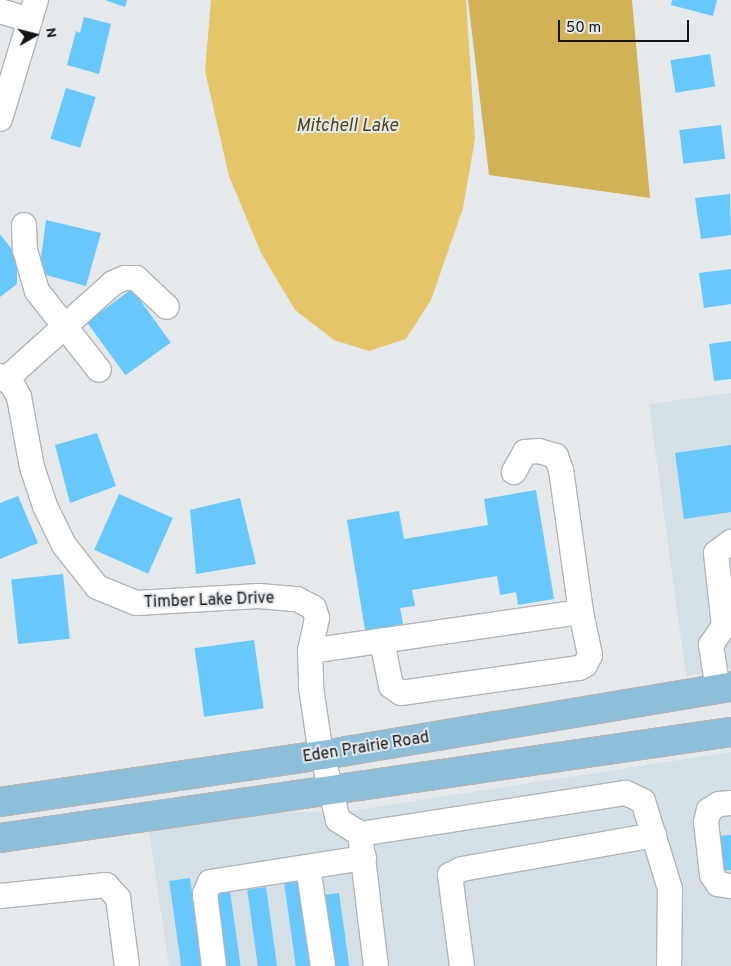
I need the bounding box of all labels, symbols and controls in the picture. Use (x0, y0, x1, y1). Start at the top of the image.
north arrow (10, 10, 60, 60)
scale bar (561, 10, 692, 42)
text: 50 m (566, 19, 601, 38)
text: N (41, 27, 59, 39)
water label: Mitchell Lake (296, 116, 398, 138)
street label: Timber Lake Drive (143, 589, 275, 613)
street label: Eden Prairie Road (301, 729, 431, 767)

